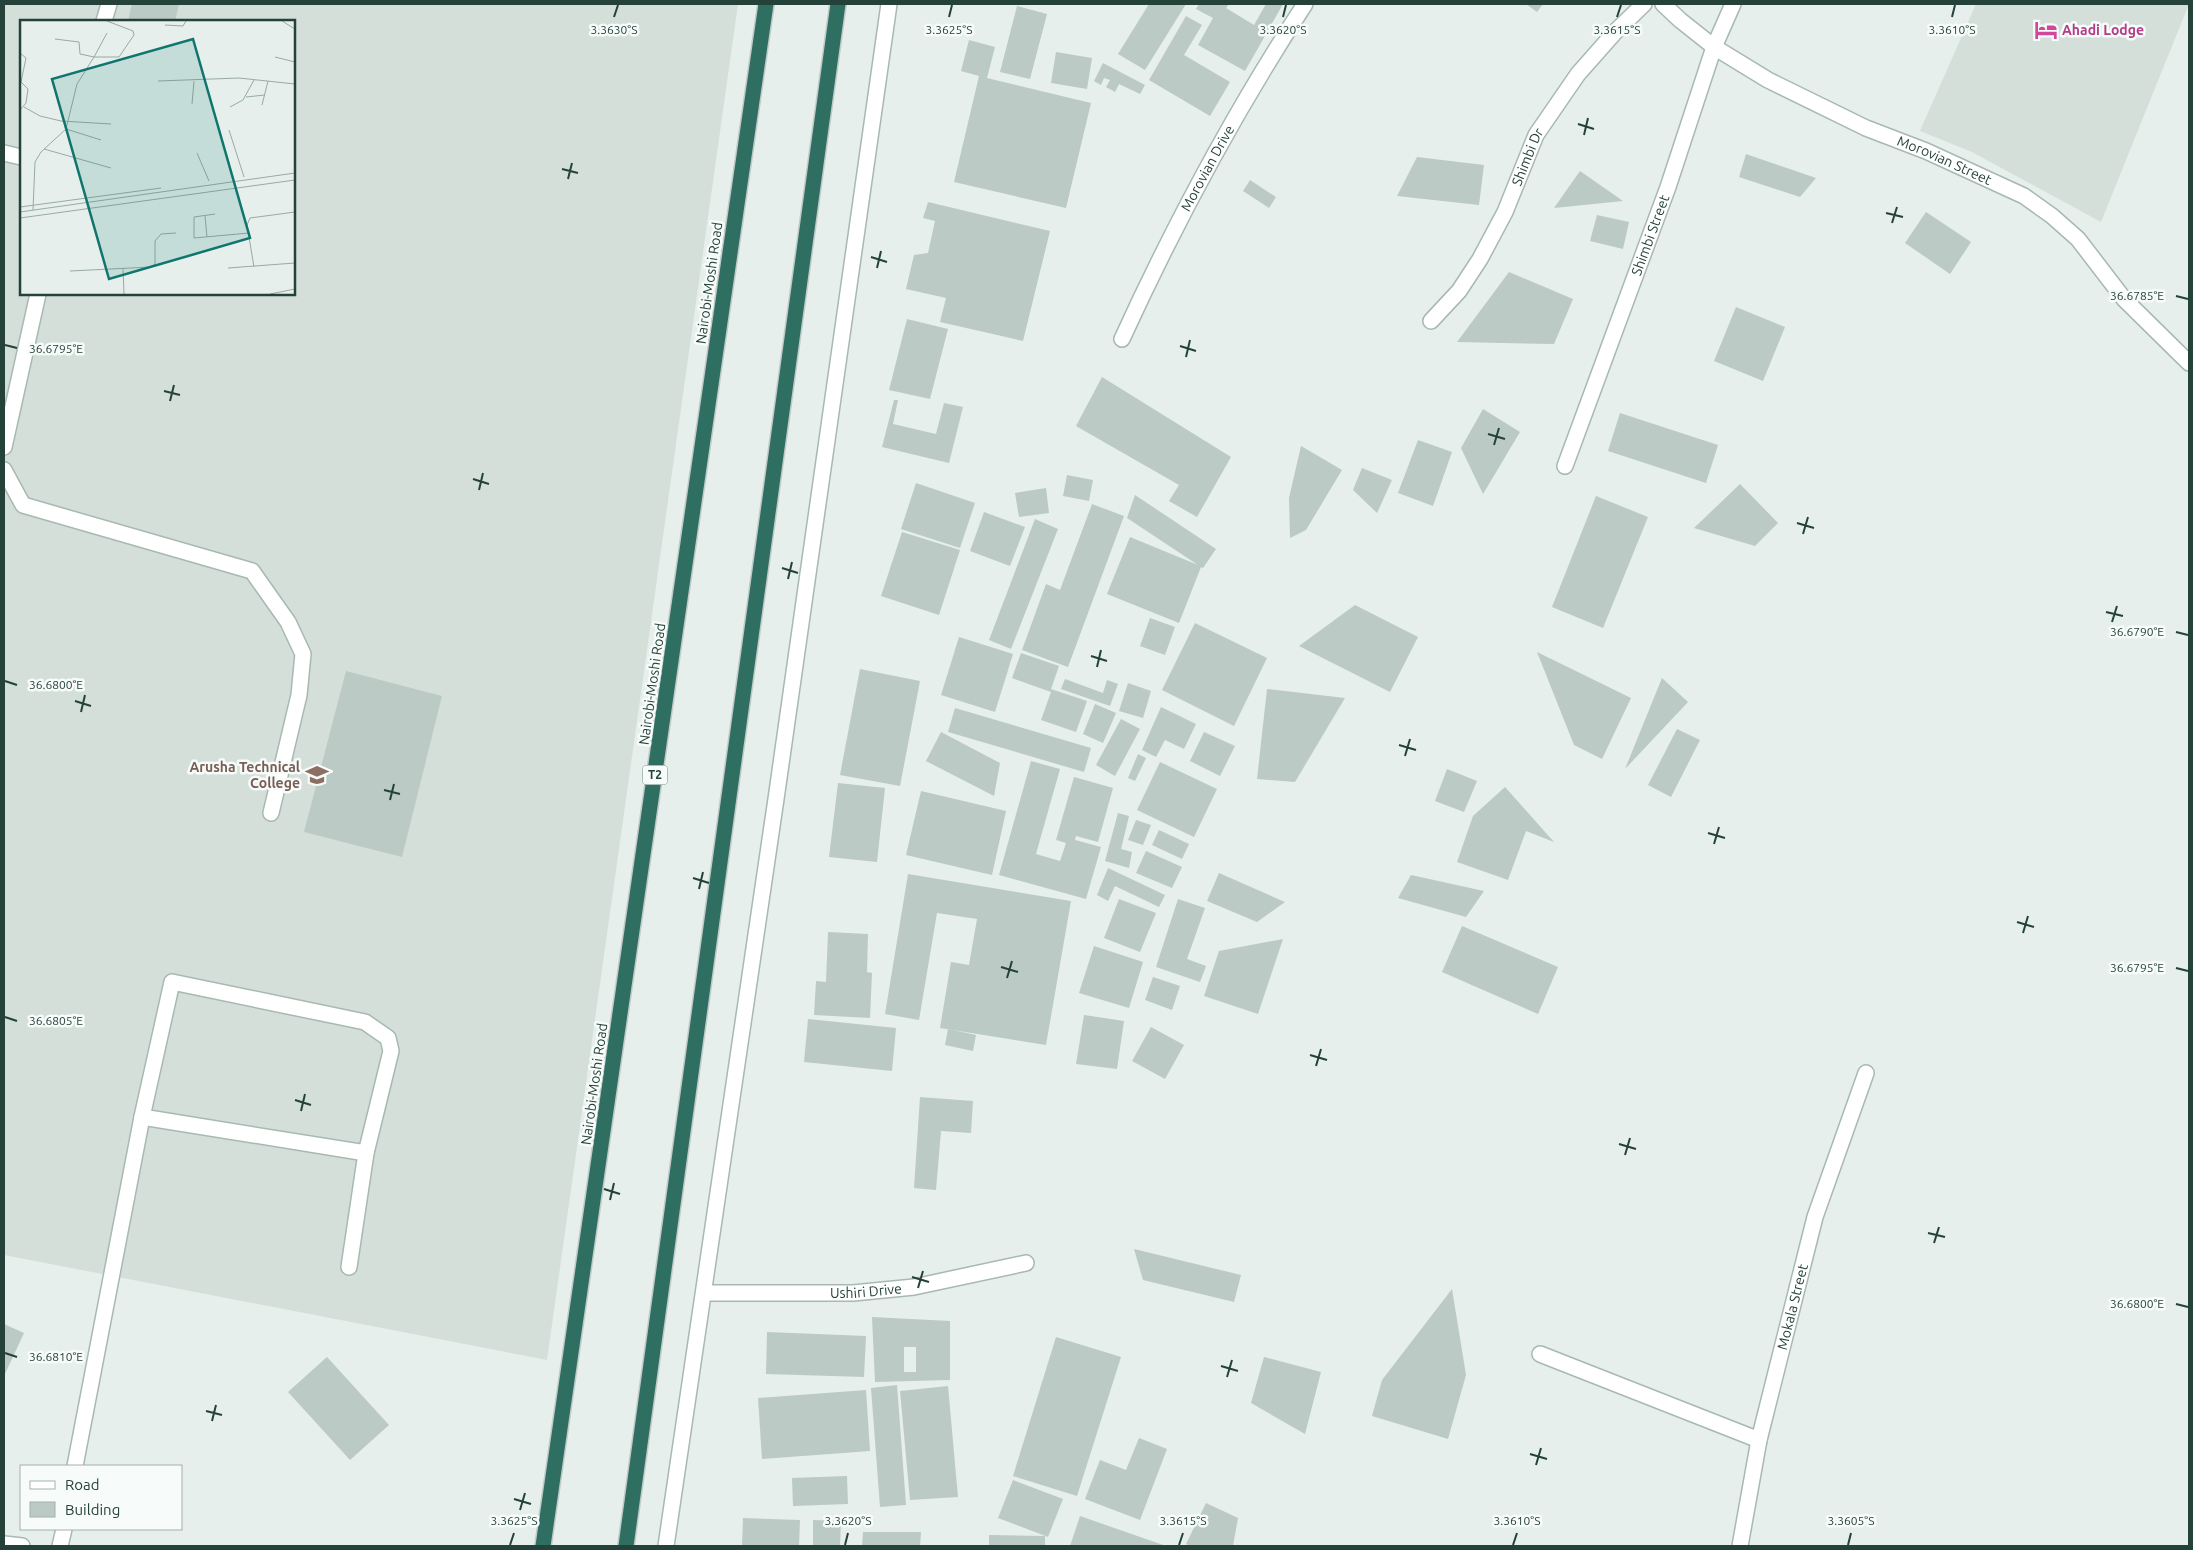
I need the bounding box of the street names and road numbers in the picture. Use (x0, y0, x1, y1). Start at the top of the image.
street label: Morovian Drive (1178, 122, 1237, 214)
street label: Shimbi Dr (1508, 124, 1547, 188)
street label: Morovian Street (1895, 133, 1995, 188)
street label: Shimbi Street (1628, 192, 1673, 278)
street label: Nairobi-Moshi Road (693, 221, 725, 345)
street label: Nairobi-Moshi Road (636, 622, 668, 746)
road number: T2 (642, 766, 668, 784)
street label: Nairobi-Moshi Road (578, 1022, 610, 1146)
street label: Mokala Street (1774, 1262, 1811, 1351)
street label: Ushiri Drive (830, 1280, 903, 1301)

